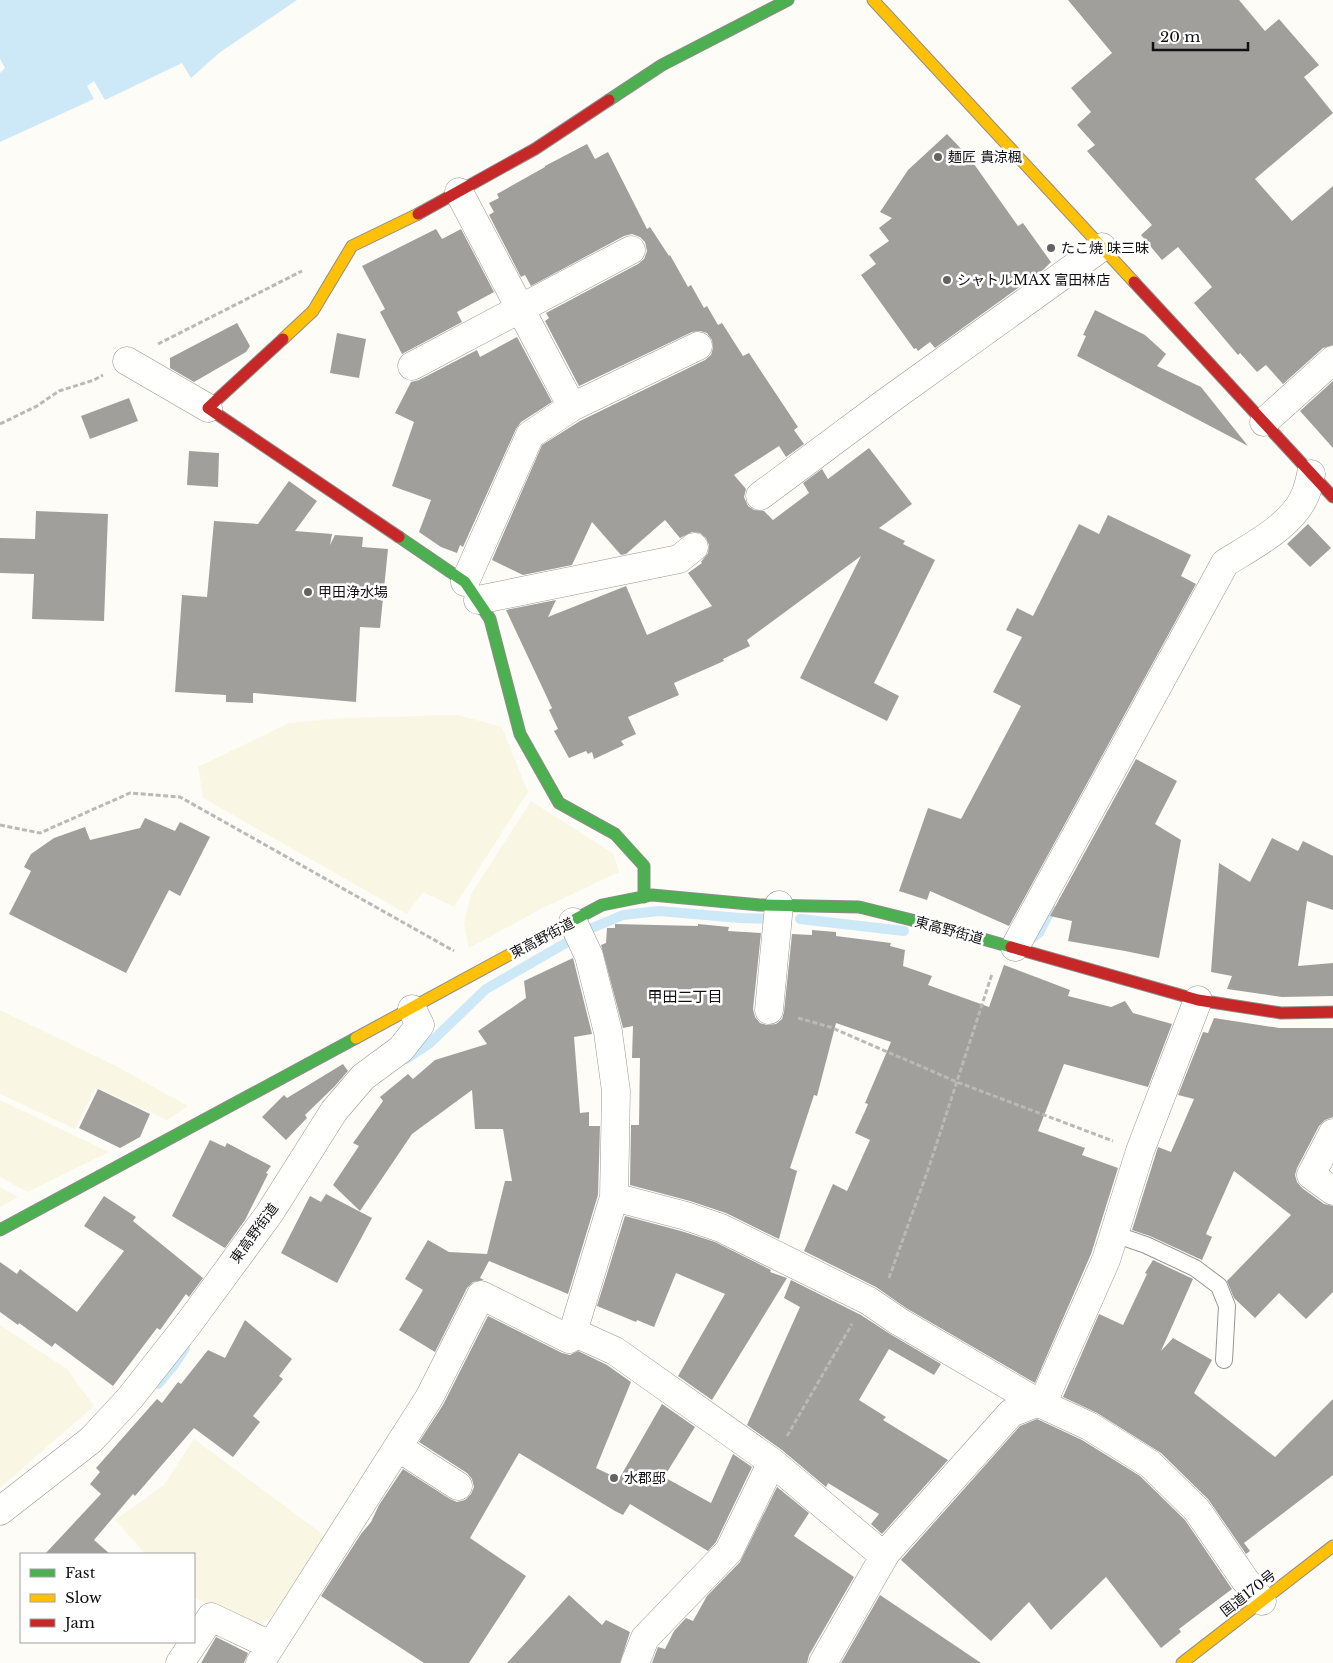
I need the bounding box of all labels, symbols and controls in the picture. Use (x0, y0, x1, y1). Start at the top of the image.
scale bar (1153, 20, 1248, 52)
text: 20 m (1160, 27, 1200, 46)
place label: 麺匠 貴涼楓 (948, 148, 1022, 166)
marker: 麺匠 貴涼楓 (932, 151, 944, 163)
place label: たこ焼 味三昧 (1061, 239, 1149, 257)
marker: たこ焼 味三昧 (1045, 242, 1057, 254)
place label: シャトルMAX 富田林店 (957, 271, 1110, 289)
marker: シャトルMAX 富田林店 (941, 274, 953, 286)
place label: 甲田浄水場 (318, 583, 388, 601)
marker: 甲田浄水場 (302, 586, 314, 598)
street label: 東高野街道 (913, 912, 985, 948)
street label: 東高野街道 (507, 914, 577, 962)
district label: 甲田二丁目 (647, 987, 723, 1006)
street label: 東高野街道 (226, 1199, 282, 1267)
place label: 水郡邸 (624, 1469, 666, 1487)
marker: 水郡邸 (608, 1472, 620, 1484)
legend (20, 1553, 195, 1643)
text: Fast (65, 1563, 96, 1582)
street label: 国道170号 (1217, 1566, 1279, 1620)
text: Slow (65, 1588, 102, 1607)
text: Jam (63, 1613, 95, 1632)

